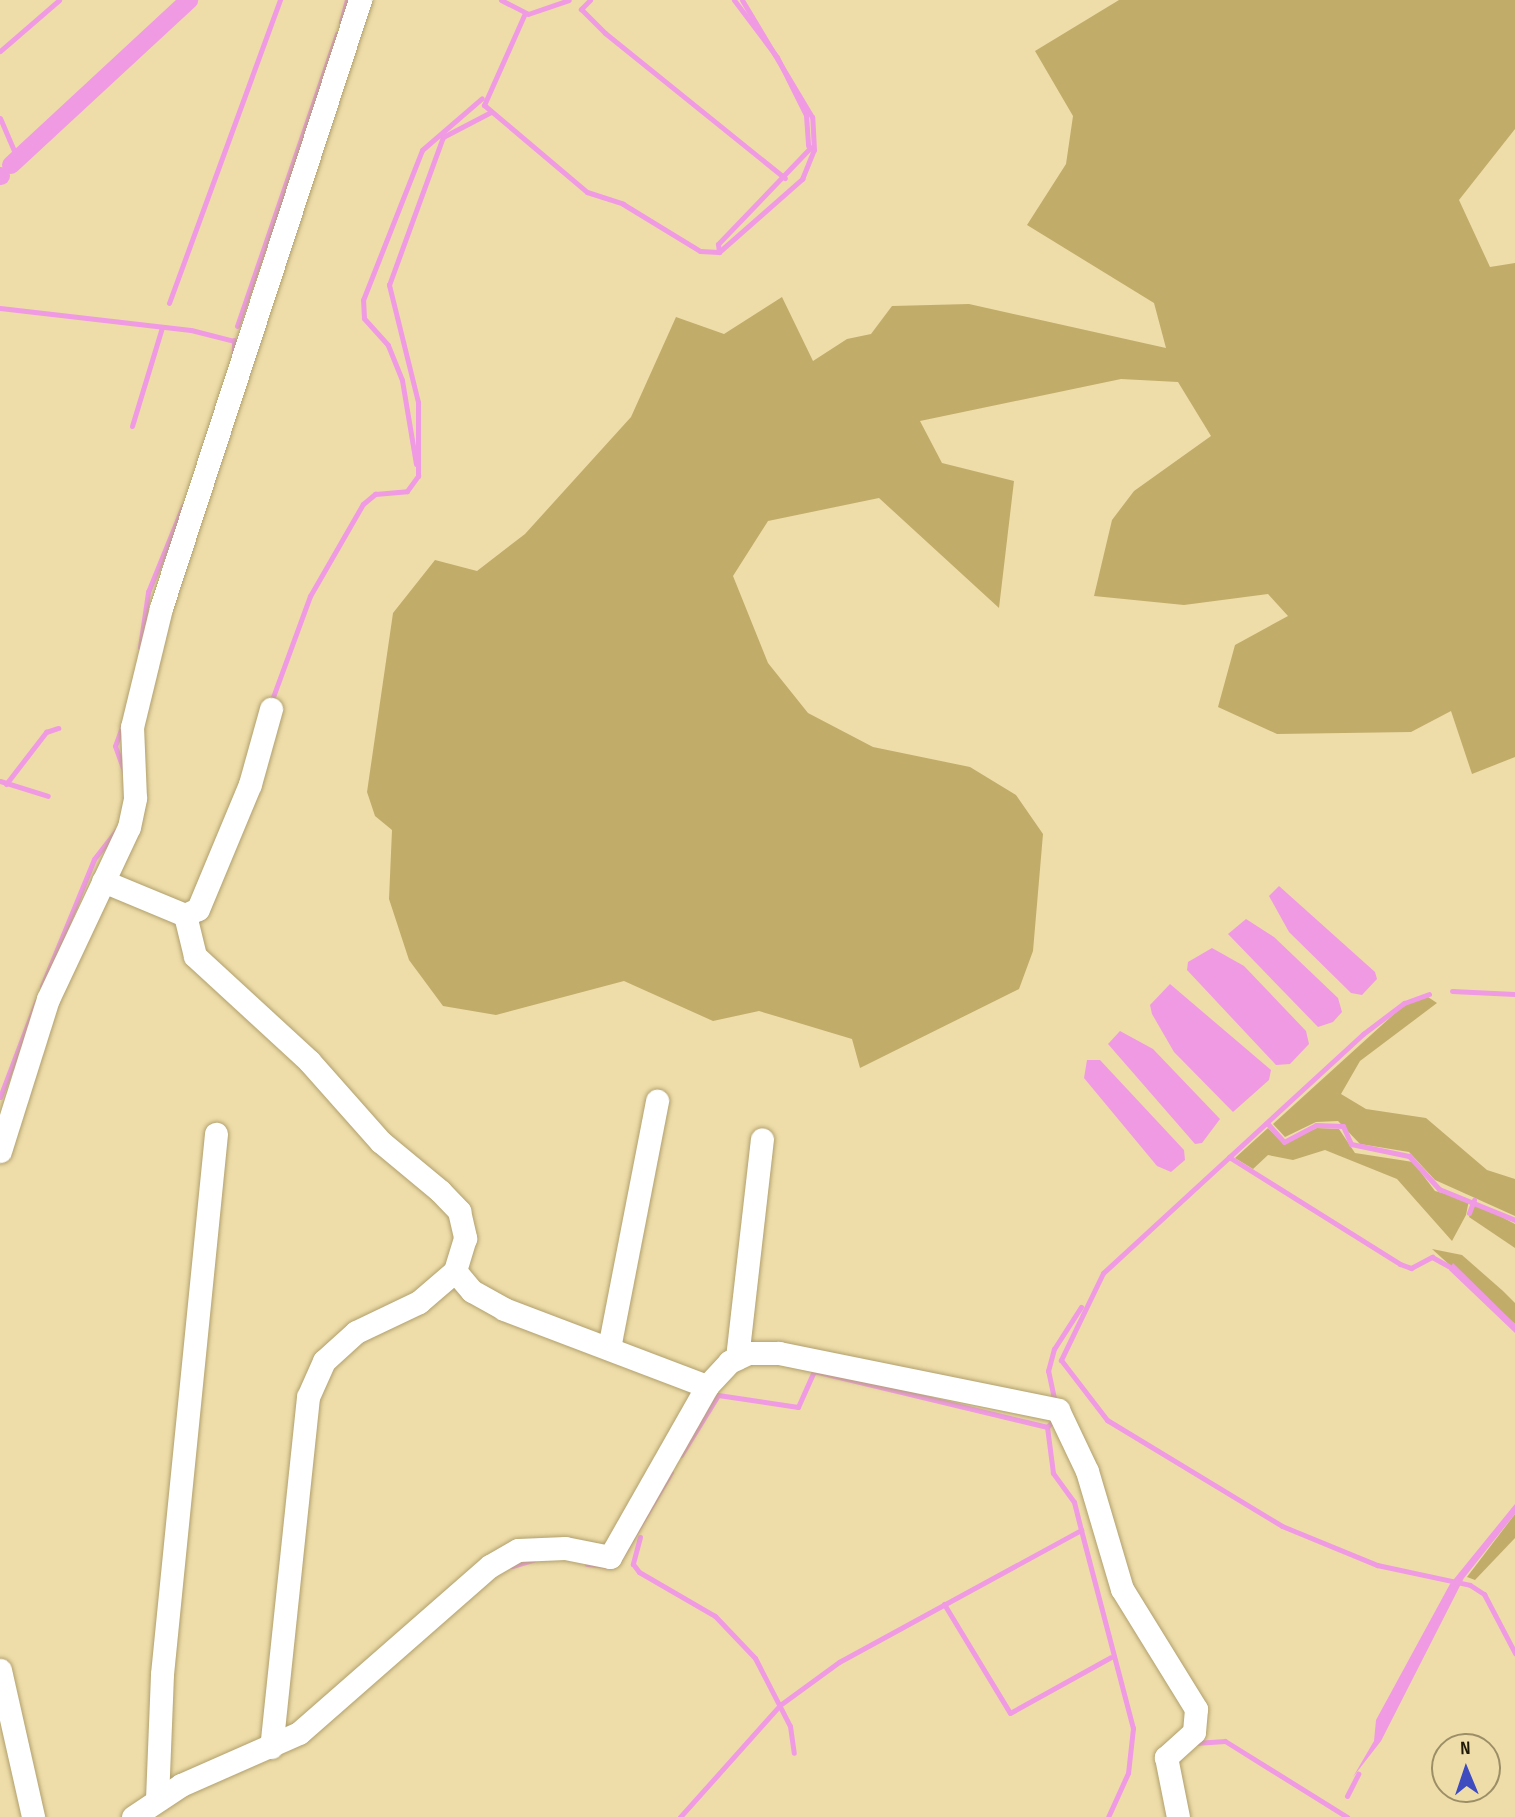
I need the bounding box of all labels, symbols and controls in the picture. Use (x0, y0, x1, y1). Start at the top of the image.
north arrow (1431, 1733, 1501, 1803)
text: N (1460, 1737, 1471, 1760)

